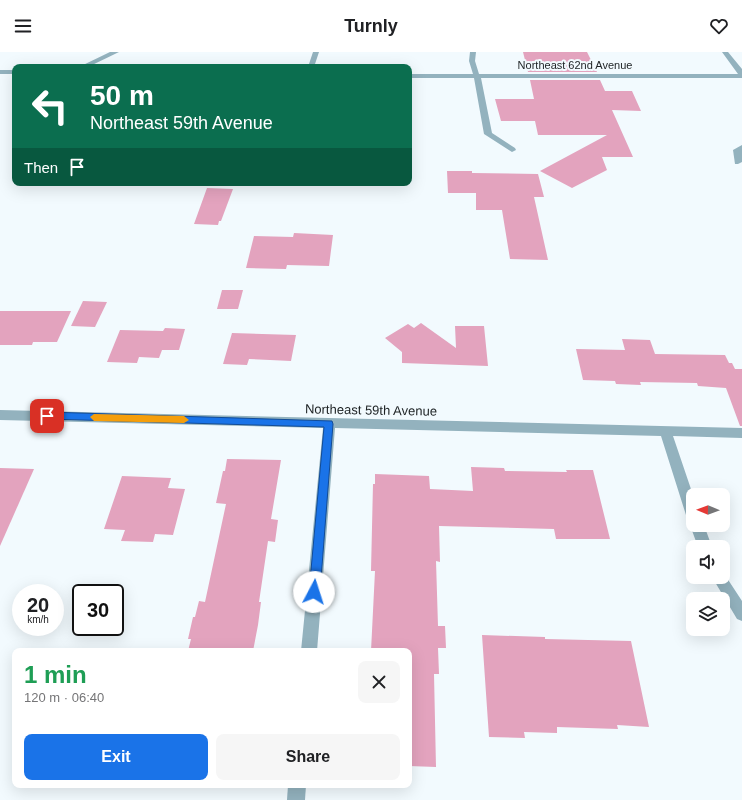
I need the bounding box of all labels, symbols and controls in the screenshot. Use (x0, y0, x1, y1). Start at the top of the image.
icon: menu (12, 15, 34, 37)
icon: heart (708, 15, 730, 37)
text: Turnly (344, 16, 398, 36)
street label: Northeast 62nd Avenue (518, 59, 632, 71)
icon: left (24, 80, 76, 132)
text: 50 m (90, 80, 154, 111)
text: Northeast 59th Avenue (90, 113, 273, 133)
icon: arrive (66, 156, 88, 178)
text: Then (24, 159, 58, 176)
pin (30, 399, 64, 433)
street label: Northeast 59th Avenue (305, 401, 437, 419)
icon: arrive (36, 405, 58, 427)
north arrow (686, 488, 730, 532)
map controls (686, 488, 730, 636)
button: sound (686, 540, 730, 584)
position arrow (293, 571, 335, 613)
speed limit sign: 30 (72, 584, 124, 636)
button: layers (686, 592, 730, 636)
text: 20 (27, 594, 49, 616)
text: km/h (27, 614, 49, 625)
text: 1 min (24, 661, 87, 688)
button: close (358, 661, 400, 703)
text: 120 m · 06:40 (24, 690, 104, 705)
button: Exit (24, 734, 208, 780)
button: Share (216, 734, 400, 780)

